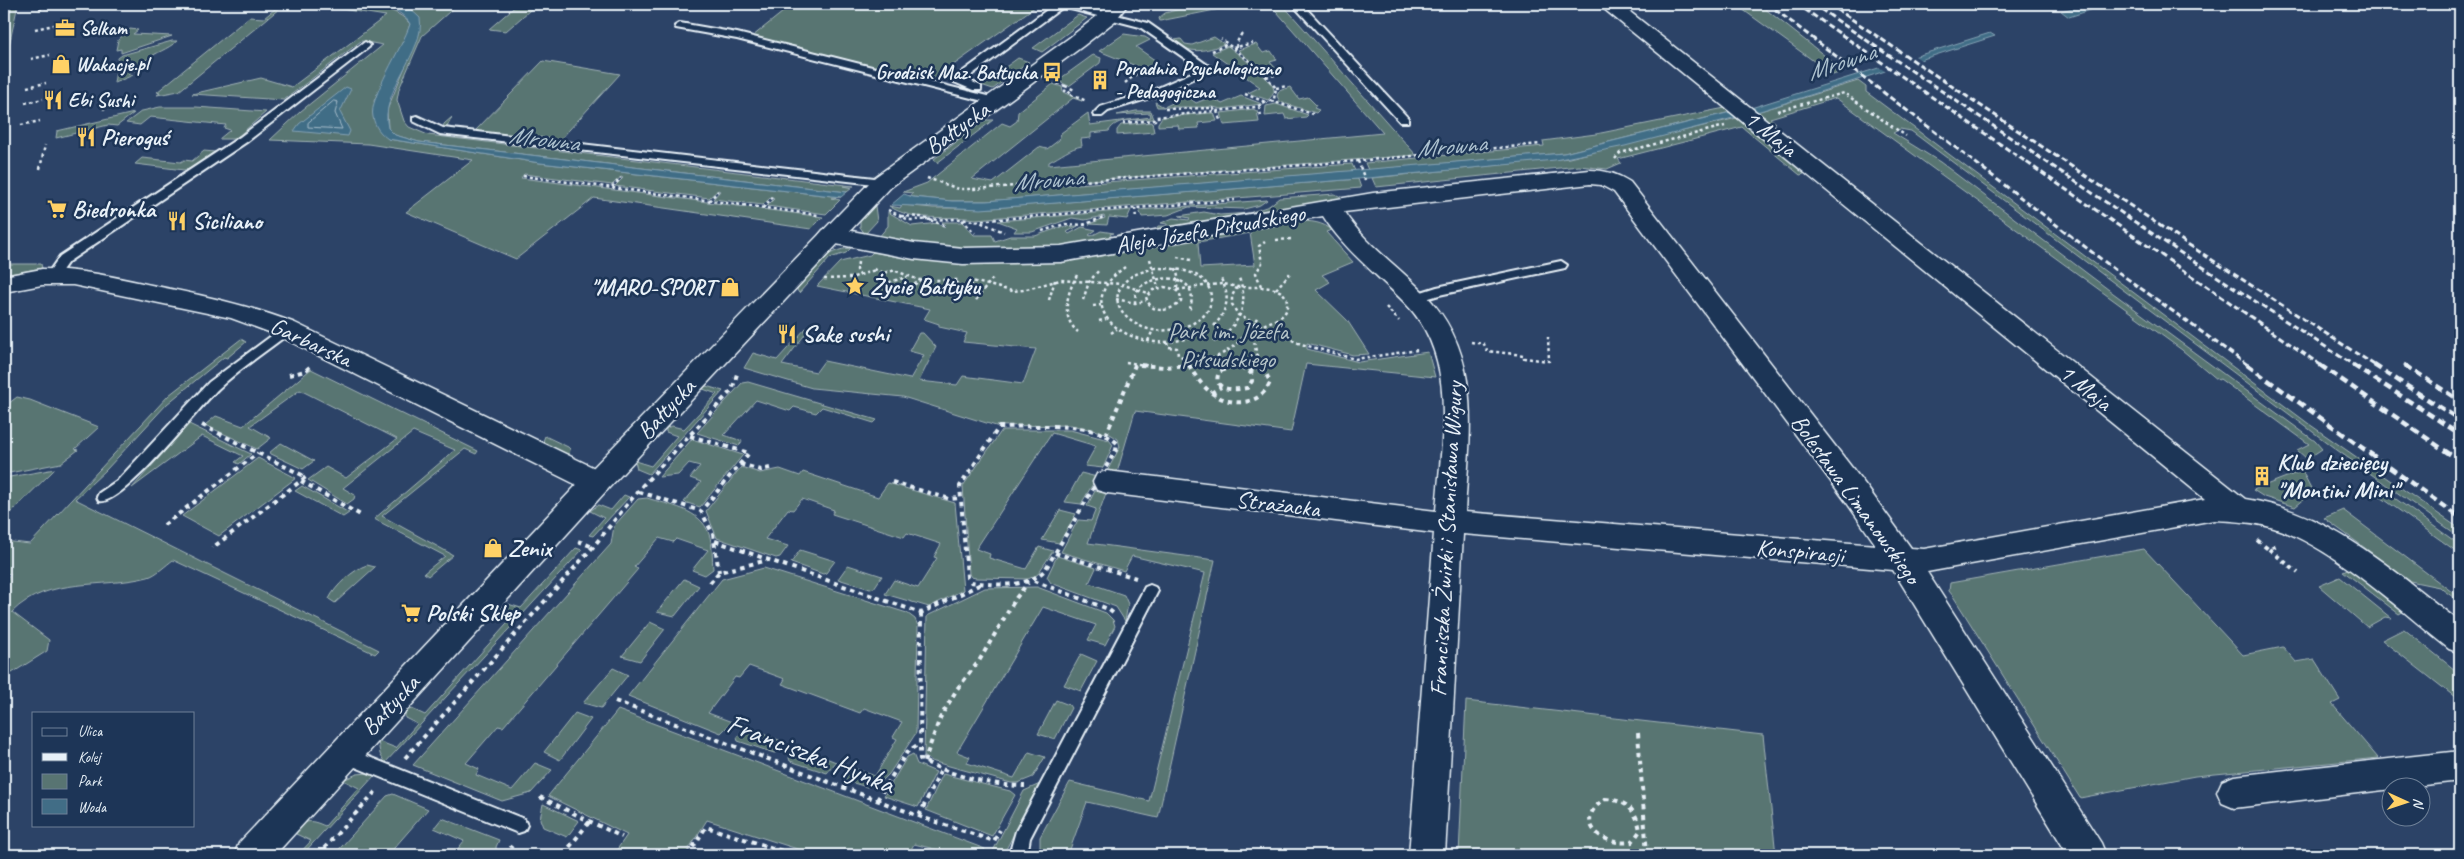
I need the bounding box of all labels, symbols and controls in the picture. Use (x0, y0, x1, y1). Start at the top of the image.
place label: Selkam (80, 16, 129, 41)
office icon: Selkam (54, 17, 76, 39)
water label: Mrowna (1803, 35, 1881, 88)
place label: Wakacje.pl (76, 52, 152, 77)
shop icon: Wakacje.pl (50, 53, 72, 75)
place label: Poradnia Psychologiczno - Pedagogiczna (1115, 56, 1282, 104)
place label: Grodzisk Maz. Bałtycka (876, 60, 1039, 86)
bus stop icon: Grodzisk Maz. Bałtycka (1041, 61, 1063, 83)
building icon: Poradnia Psychologiczno - Pedagogiczna (1089, 69, 1111, 91)
place label: Ebi Sushi (68, 88, 137, 113)
restaurant icon: Ebi Sushi (42, 89, 64, 111)
street label: Bałtycka (919, 94, 996, 162)
street label: 1 Maja (1739, 103, 1804, 164)
water label: Mrowna (507, 119, 583, 159)
place label: Pieroguś (101, 122, 172, 152)
restaurant icon: Pieroguś (75, 126, 97, 148)
water label: Mrowna (1415, 127, 1489, 165)
water label: Mrowna (1012, 161, 1086, 199)
place label: Biedronka (72, 194, 157, 224)
street label: Aleja Józefa Piłsudskiego (1113, 197, 1308, 260)
supermarket icon: Biedronka (46, 198, 68, 220)
place label: Siciliano (192, 206, 264, 236)
restaurant icon: Siciliano (166, 210, 188, 232)
place label: Życie Bałtyku (870, 271, 982, 301)
place label: "MARO-SPORT (591, 272, 720, 302)
place icon: Życie Bałtyku (844, 275, 866, 297)
shop icon: "MARO-SPORT (719, 276, 741, 298)
street label: Garbarska (266, 310, 358, 375)
park label: Park im. Józefa Piłsudskiego (1168, 316, 1289, 374)
place label: Sake sushi (802, 319, 892, 349)
restaurant icon: Sake sushi (776, 323, 798, 345)
street label: 1 Maja (2054, 357, 2119, 418)
street label: Bałtycka (630, 371, 703, 446)
street label: Franciszka Żwirki i Stanisława Wigury (1423, 379, 1469, 697)
street label: Bolesława Limanowskiego (1784, 408, 1929, 592)
place label: Klub dziecięcy "Montini Mini" (2277, 447, 2403, 505)
building icon: Klub dziecięcy "Montini Mini" (2251, 465, 2273, 487)
street label: Strażacka (1234, 484, 1323, 524)
street label: Konspiracji (1755, 532, 1848, 570)
place label: Zenix (508, 533, 554, 563)
shop icon: Zenix (482, 537, 504, 559)
place label: Polski Sklep (426, 598, 522, 628)
supermarket icon: Polski Sklep (400, 602, 422, 624)
street label: Bałtycka (354, 667, 427, 742)
street label: Franciszka Hynka (722, 705, 902, 803)
legend (32, 712, 195, 826)
text: Ulica (78, 722, 103, 741)
text: Kolej (78, 748, 102, 767)
text: Park (78, 772, 103, 791)
north arrow (2382, 776, 2432, 826)
text: Woda (78, 798, 107, 817)
text: N (2410, 798, 2427, 810)

